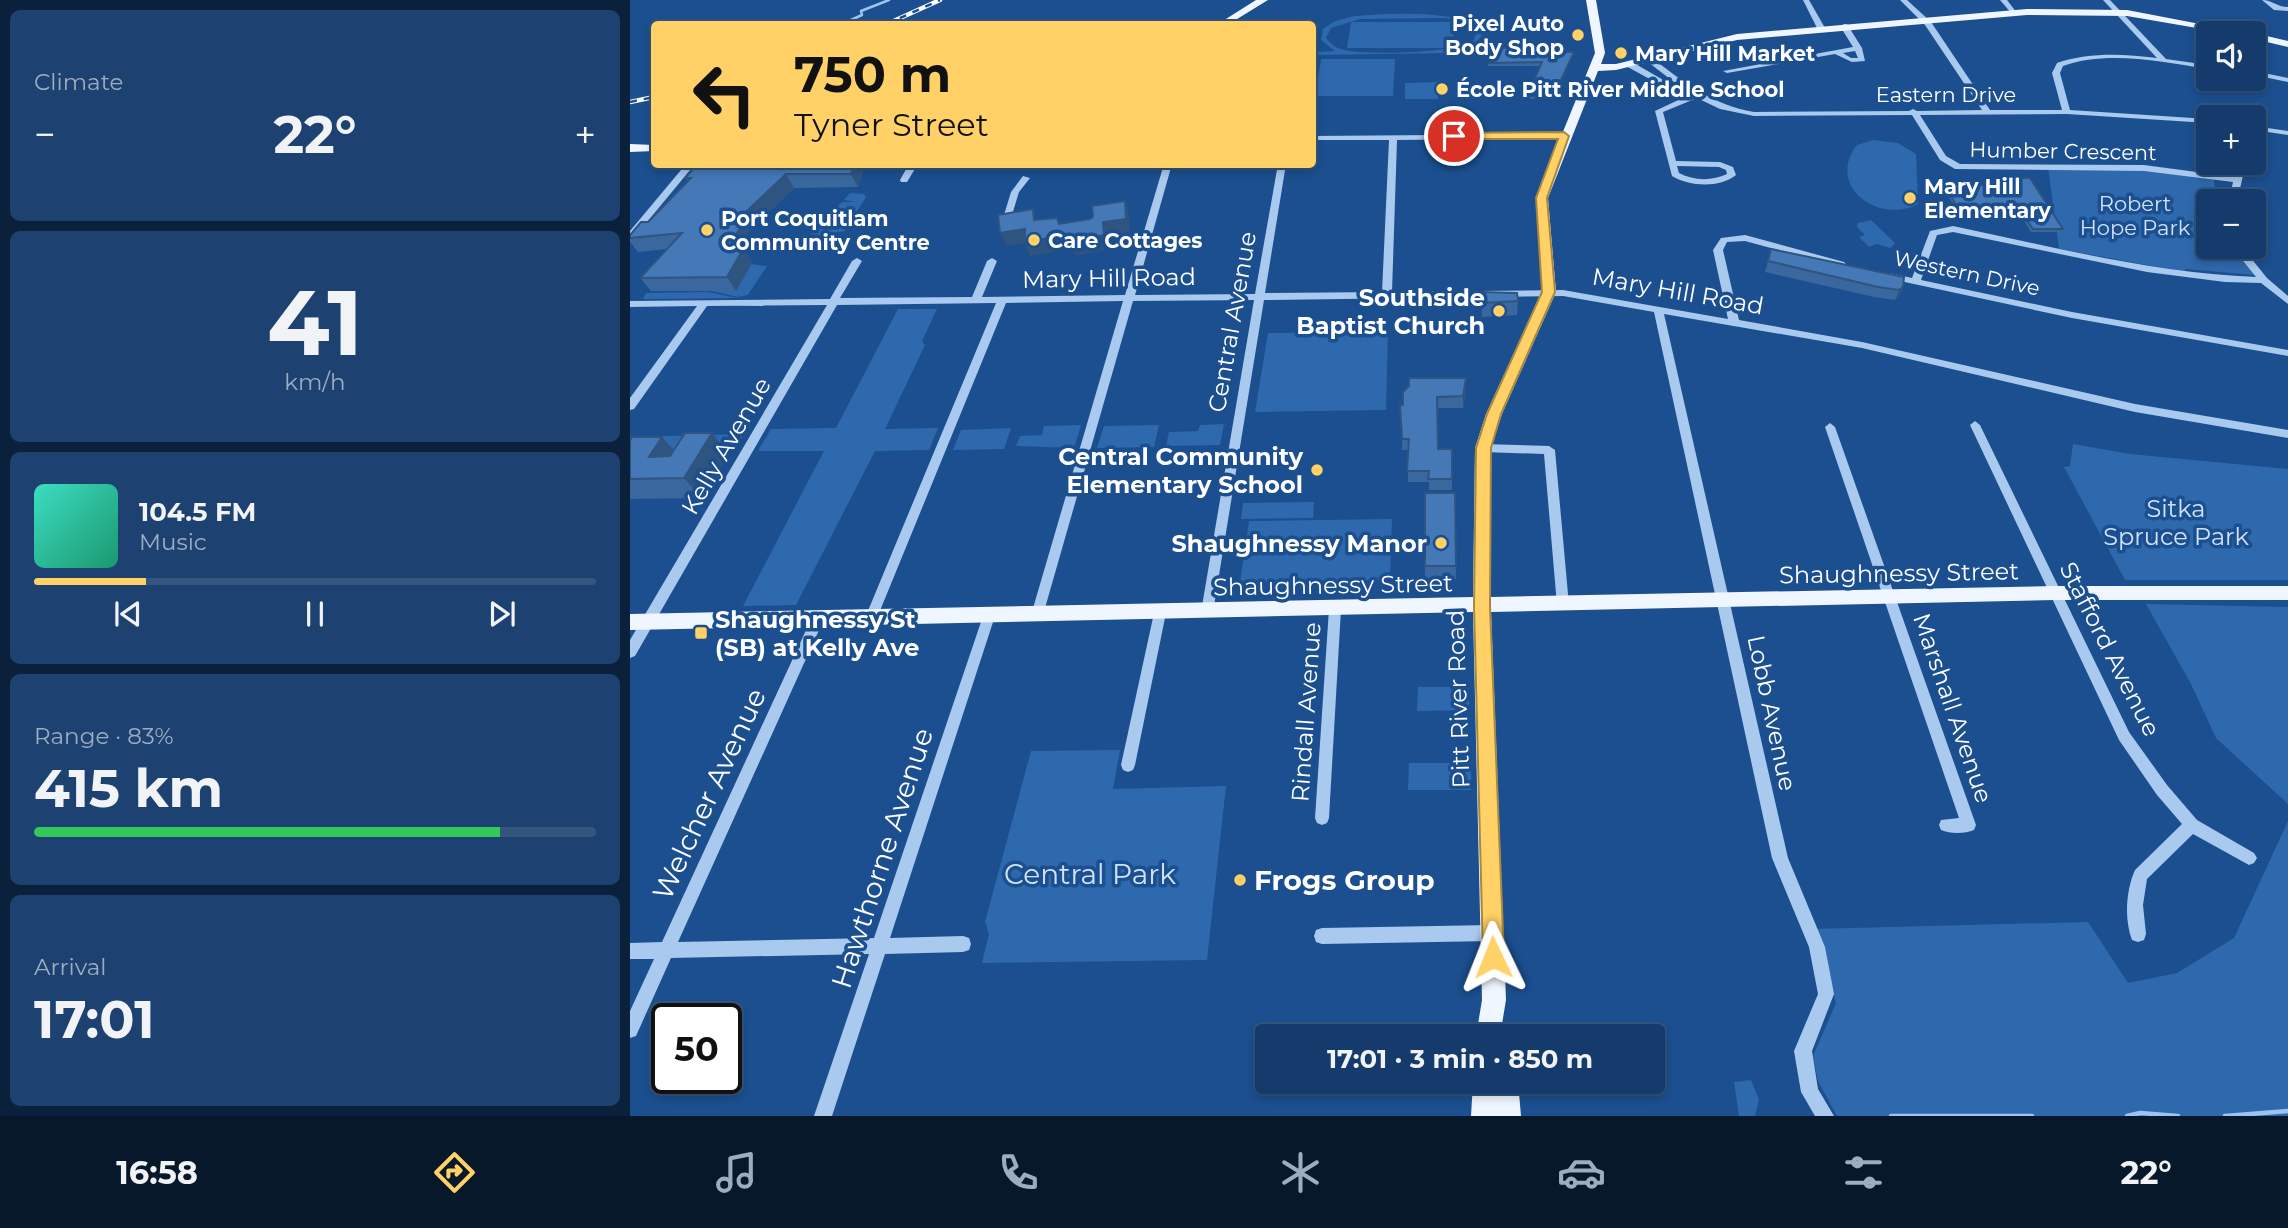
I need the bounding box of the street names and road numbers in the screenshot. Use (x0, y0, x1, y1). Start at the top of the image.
street label: Eastern Drive (1876, 82, 2016, 107)
street label: Humber Crescent (1969, 137, 2157, 165)
street label: Central Avenue (1202, 229, 1262, 415)
street label: Western Drive (1892, 245, 2042, 301)
street label: Mary Hill Road (1022, 262, 1196, 294)
street label: Mary Hill Road (1590, 262, 1766, 320)
street label: Kelly Avenue (675, 372, 777, 520)
street label: Shaughnessy Street (1779, 556, 2019, 590)
street label: Stafford Avenue (2054, 557, 2166, 741)
street label: Shaughnessy Street (1213, 568, 1453, 602)
street label: Pitt River Road (1440, 609, 1476, 789)
street label: Marshall Avenue (1907, 609, 1999, 807)
street label: Rindall Avenue (1285, 621, 1327, 803)
street label: Lobb Avenue (1741, 633, 1803, 793)
street label: Welcher Avenue (645, 683, 773, 905)
street label: Hawthorne Avenue (824, 724, 940, 992)

